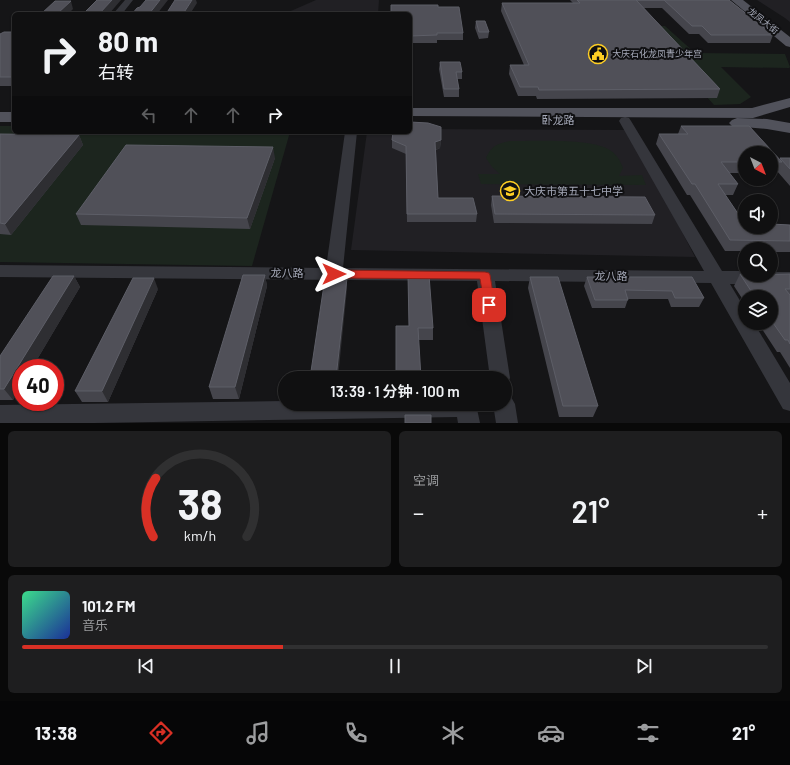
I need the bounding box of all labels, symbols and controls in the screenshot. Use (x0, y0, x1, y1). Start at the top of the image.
street label: 龙凤大街 (746, 5, 781, 36)
text: 80 m (98, 24, 158, 58)
icon: right (32, 28, 84, 80)
public building icon: 大庆石化龙凤青少年宫 (587, 43, 609, 65)
place label: 大庆石化龙凤青少年宫 (612, 48, 702, 59)
text: 右转 (98, 61, 134, 83)
icon: left (138, 104, 160, 126)
icon: ahead (180, 104, 202, 126)
icon: ahead (222, 104, 244, 126)
icon: right (264, 104, 286, 126)
street label: 卧龙路 (542, 113, 575, 126)
north arrow (738, 146, 778, 186)
map controls (738, 146, 778, 330)
school or university icon: 大庆市第五十七中学 (499, 180, 521, 202)
place label: 大庆市第五十七中学 (524, 184, 623, 197)
button: sound (738, 194, 778, 234)
button: search (738, 242, 778, 282)
position arrow (313, 253, 355, 295)
street label: 龙八路 (270, 266, 304, 279)
street label: 龙八路 (594, 269, 628, 282)
pin (472, 288, 506, 322)
button: layers (738, 290, 778, 330)
icon: arrive (478, 294, 500, 316)
speed limit sign: 40 (12, 359, 64, 411)
text: 13:39 · 1 分钟 · 100 m (330, 382, 460, 400)
text: 空调 (413, 472, 439, 488)
text: 38 (177, 478, 222, 528)
text: 21° (571, 493, 610, 529)
text: − (413, 499, 424, 525)
text: + (757, 499, 768, 525)
text: km/h (183, 527, 216, 544)
text: 101.2 FM (82, 597, 136, 615)
text: 音乐 (82, 617, 108, 633)
icon: previous (135, 655, 157, 677)
icon: pause (384, 655, 406, 677)
icon: next (633, 655, 655, 677)
icon: directions (147, 719, 175, 747)
icon: music (244, 719, 272, 747)
icon: phone (342, 719, 370, 747)
icon: climate (439, 719, 467, 747)
icon: car (537, 719, 565, 747)
icon: filters (634, 719, 662, 747)
text: 13:38 (35, 722, 77, 744)
text: 21° (732, 722, 755, 744)

